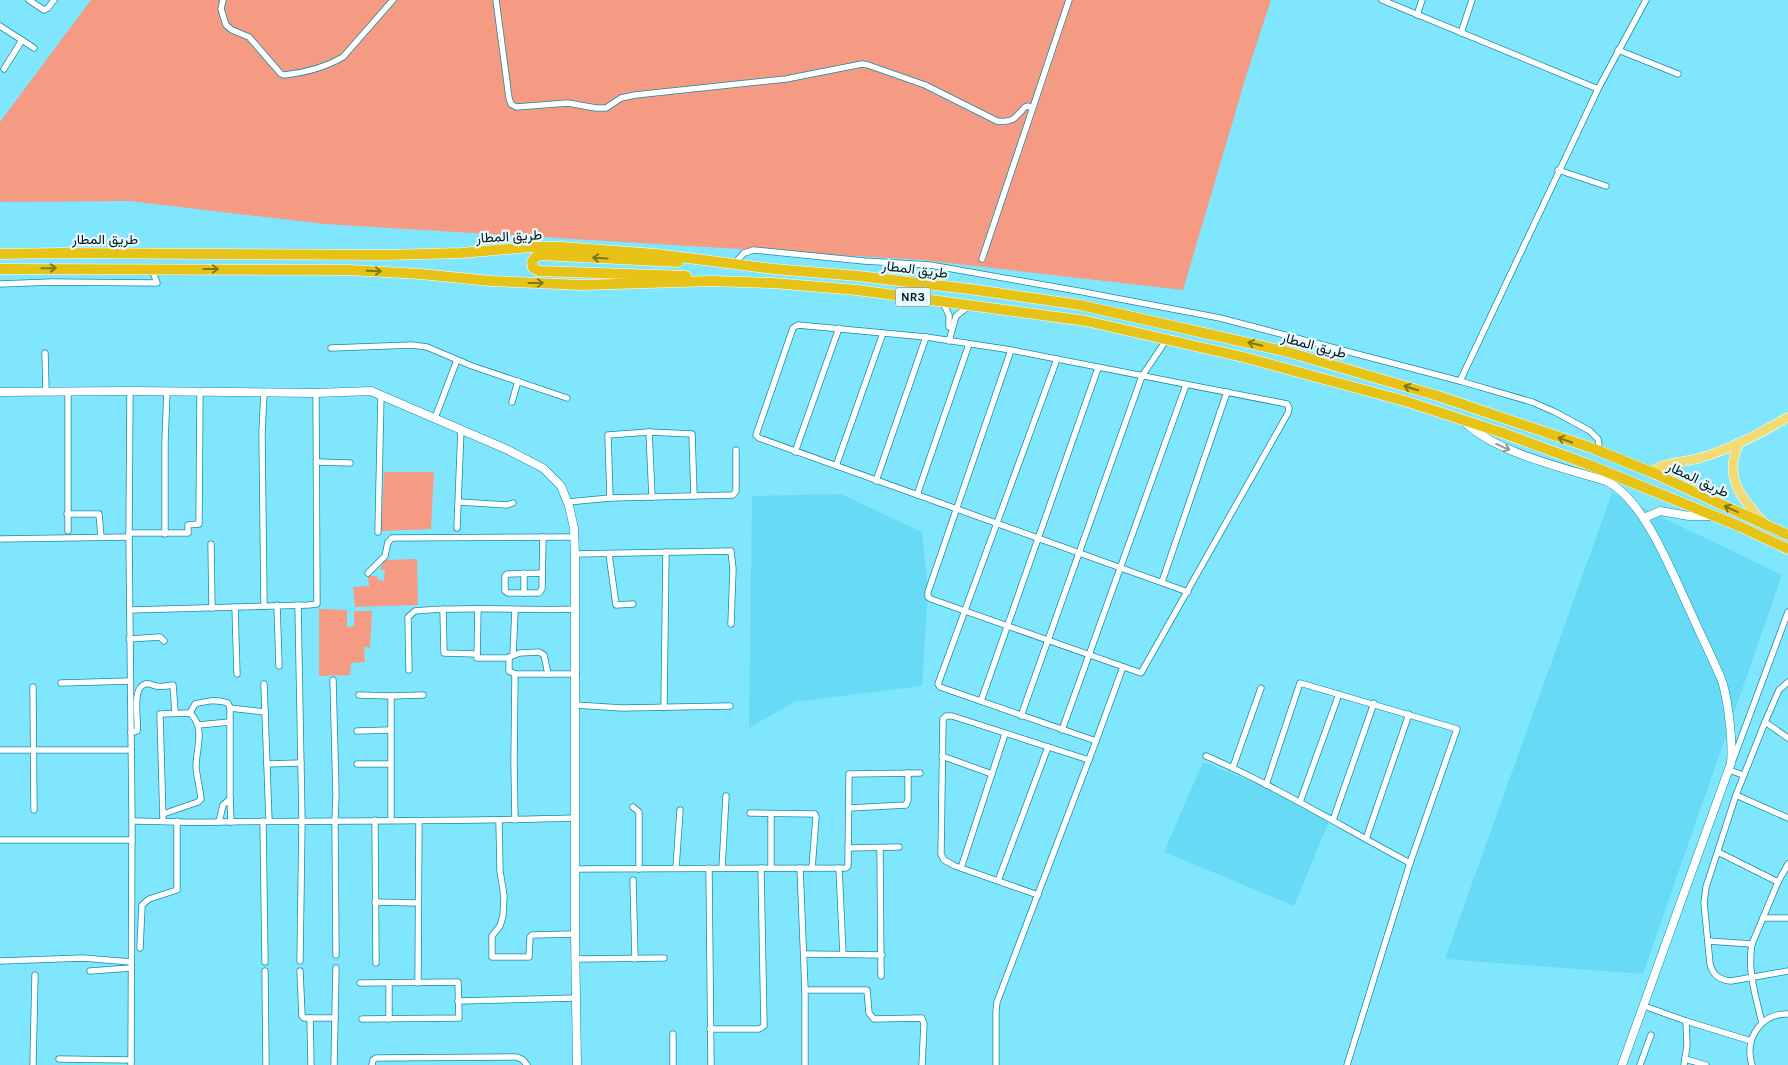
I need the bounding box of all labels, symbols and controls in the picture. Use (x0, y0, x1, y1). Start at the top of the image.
street label: طريق المطار (475, 226, 543, 247)
street label: طريق المطار (71, 231, 138, 248)
one-way arrow (593, 254, 609, 263)
street label: طريق المطار (880, 257, 949, 282)
one-way arrow (40, 263, 56, 273)
one-way arrow (202, 264, 219, 274)
one-way arrow (365, 266, 381, 276)
one-way arrow (527, 278, 543, 288)
road number: NR3 (896, 288, 930, 306)
street label: طريق المطار (1279, 328, 1348, 362)
one-way arrow (1247, 339, 1263, 348)
one-way arrow (1404, 382, 1420, 392)
one-way arrow (1558, 434, 1574, 444)
one-way arrow (1495, 442, 1510, 452)
street label: طريق المطار (1663, 457, 1731, 501)
one-way arrow (1724, 504, 1739, 514)

